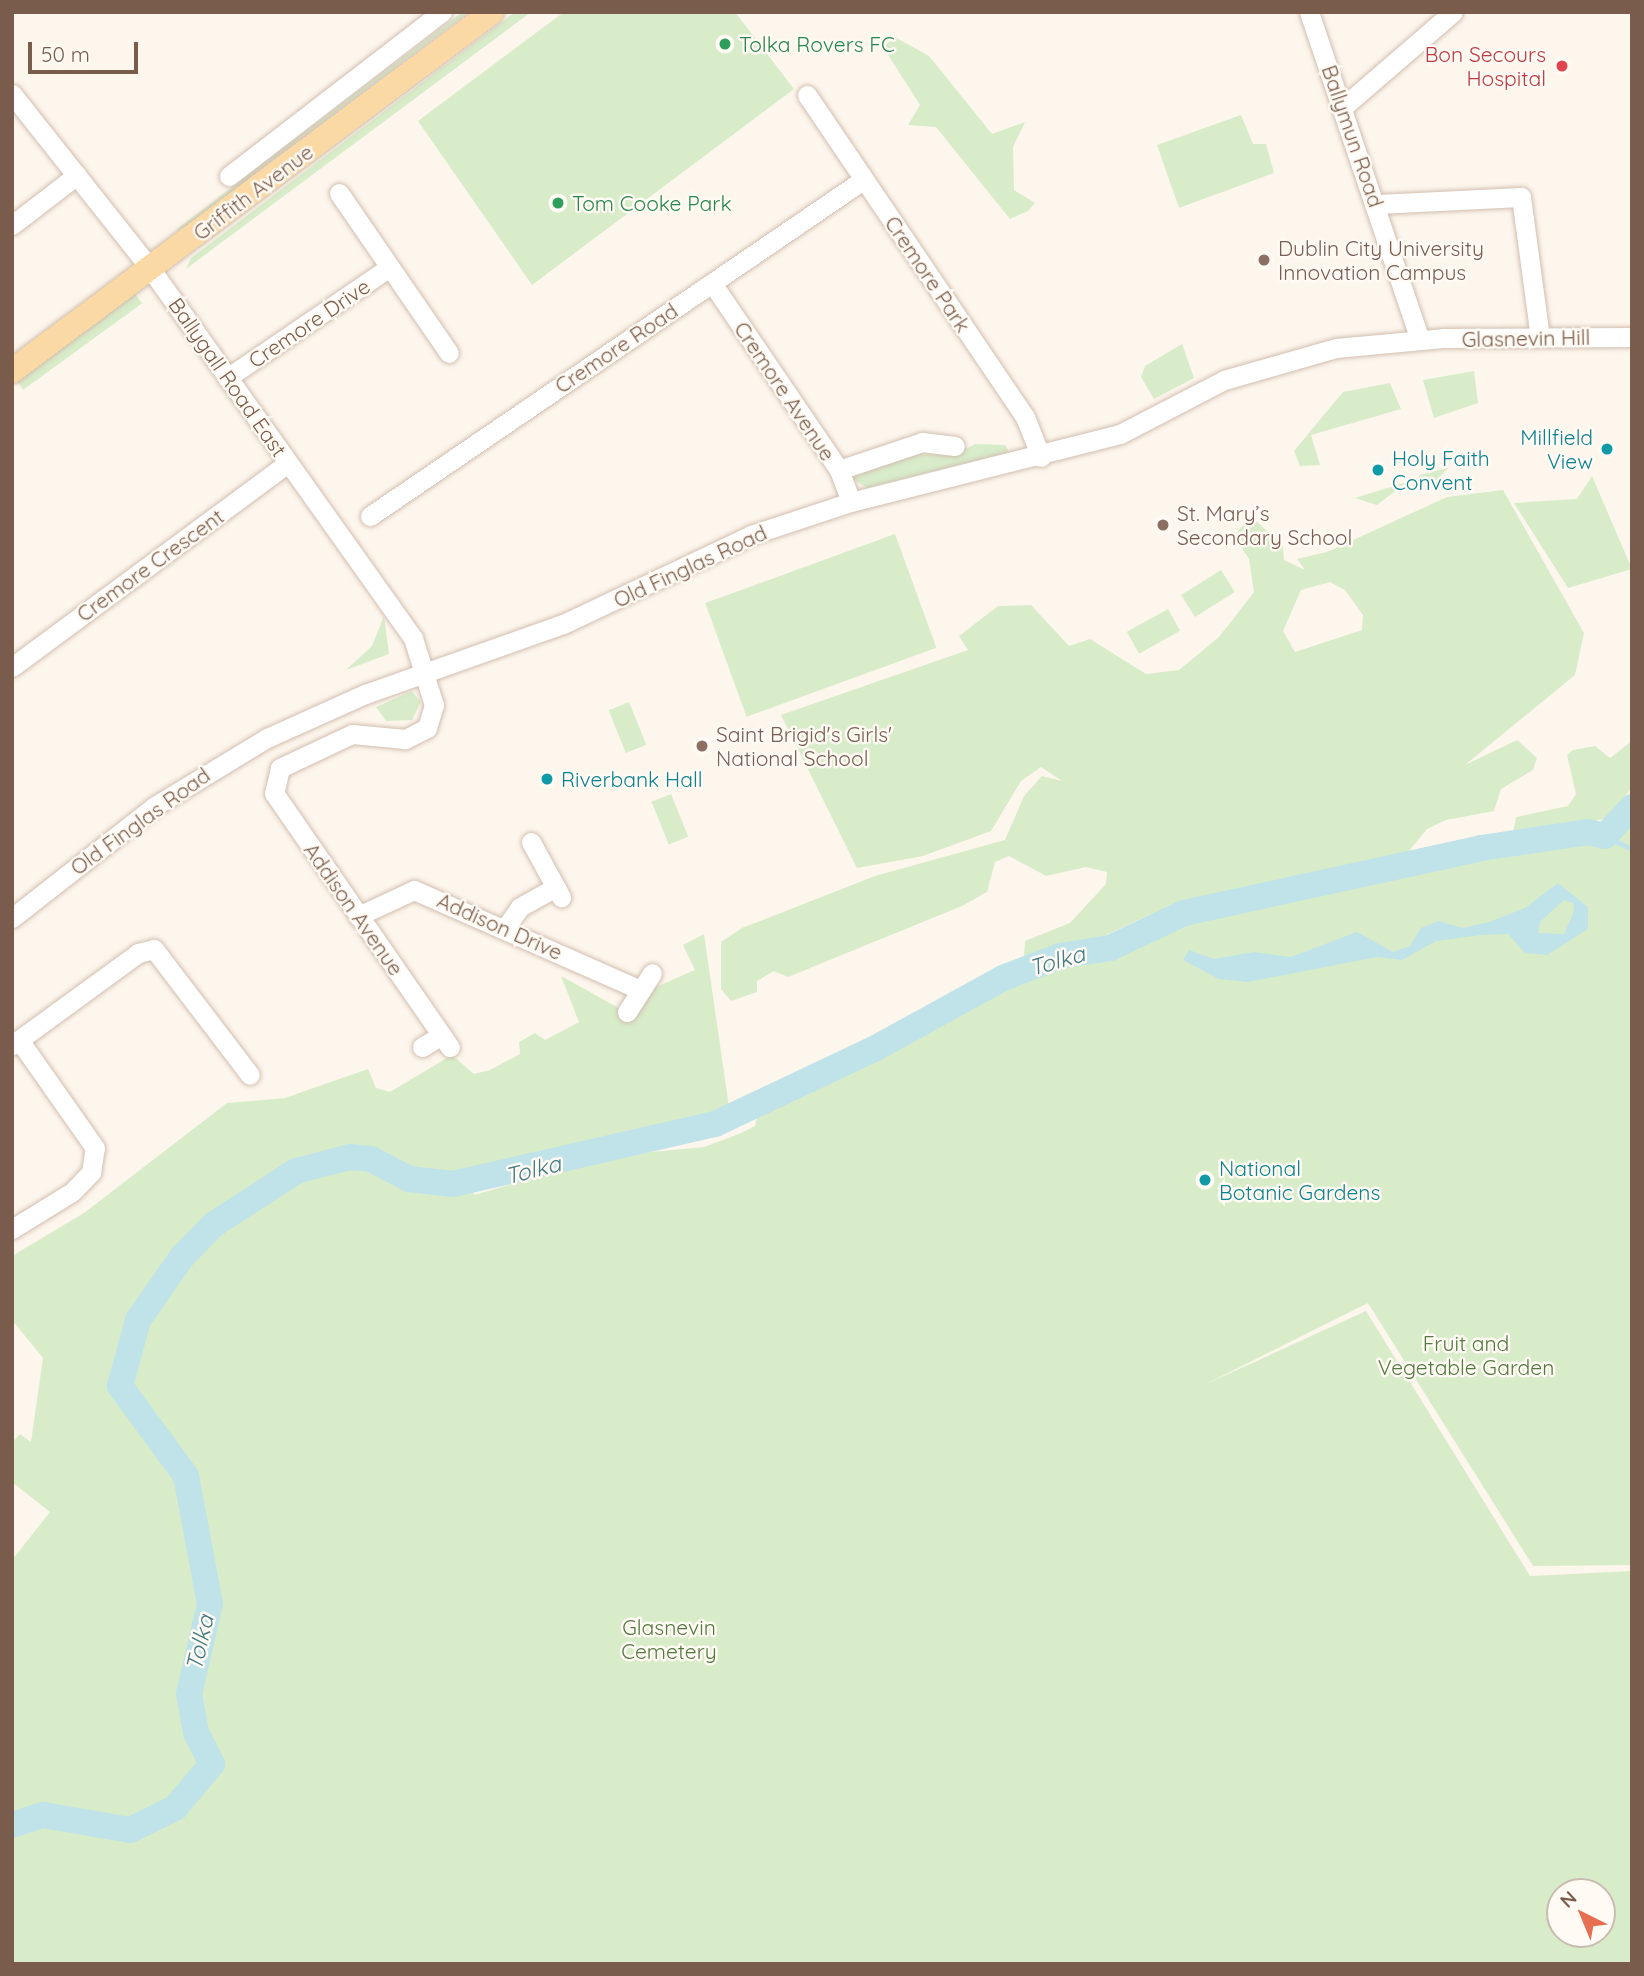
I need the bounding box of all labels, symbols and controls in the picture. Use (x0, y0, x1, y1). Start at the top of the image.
scale bar (32, 28, 142, 72)
place label: Tolka Rovers FC (739, 31, 895, 57)
marker: Tolka Rovers FC (717, 36, 733, 52)
text: 50 m (41, 41, 90, 67)
place label: Bon Secours Hospital (1425, 41, 1546, 91)
marker: Bon Secours Hospital (1552, 56, 1572, 76)
street label: Ballymun Road (1317, 62, 1389, 210)
street label: Griffith Avenue (188, 139, 318, 245)
place label: Tom Cooke Park (572, 190, 732, 216)
marker: Tom Cooke Park (550, 195, 566, 211)
street label: Cremore Park (880, 211, 976, 337)
place label: Dublin City University Innovation Campus (1278, 235, 1484, 285)
marker: Dublin City University Innovation Campus (1256, 252, 1272, 268)
street label: Cremore Drive (244, 273, 374, 373)
street label: Ballygall Road East (164, 293, 292, 461)
street label: Cremore Road (550, 298, 682, 398)
street label: Cremore Avenue (729, 317, 841, 465)
street label: Glasnevin Hill (1461, 324, 1591, 352)
place label: Millfield View (1520, 424, 1593, 474)
marker: Millfield View (1599, 441, 1615, 457)
place label: Holy Faith Convent (1392, 445, 1490, 495)
marker: Holy Faith Convent (1370, 462, 1386, 478)
place label: St. Mary’s Secondary School (1177, 500, 1352, 550)
street label: Cremore Crescent (72, 503, 228, 627)
marker: St. Mary’s Secondary School (1155, 517, 1171, 533)
street label: Old Finglas Road (609, 519, 771, 613)
place label: Saint Brigid's Girls' National School (716, 721, 892, 771)
marker: Saint Brigid's Girls' National School (694, 738, 710, 754)
street label: Old Finglas Road (65, 762, 215, 880)
place label: Riverbank Hall (561, 766, 703, 792)
marker: Riverbank Hall (539, 771, 555, 787)
street label: Addison Avenue (299, 838, 409, 980)
street label: Addison Drive (433, 887, 567, 965)
water label: Tolka (1026, 940, 1088, 982)
water label: Tolka (502, 1150, 564, 1190)
place label: National Botanic Gardens (1219, 1155, 1380, 1205)
marker: National Botanic Gardens (1197, 1172, 1213, 1188)
park label: Fruit and Vegetable Garden (1378, 1330, 1554, 1380)
water label: Tolka (180, 1612, 220, 1674)
park label: Glasnevin Cemetery (621, 1614, 717, 1664)
north arrow (1546, 1878, 1616, 1948)
text: N (1555, 1886, 1581, 1913)

